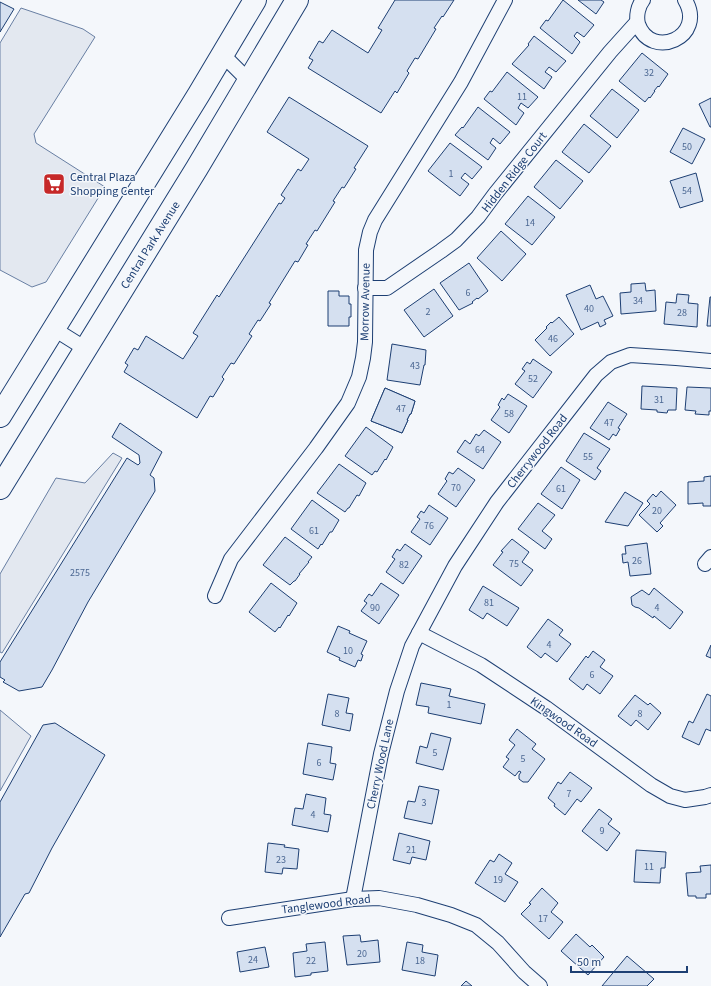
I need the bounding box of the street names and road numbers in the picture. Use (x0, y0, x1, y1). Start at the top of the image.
street label: Hidden Ridge Court (478, 129, 551, 216)
street label: Central Park Avenue (117, 198, 184, 292)
street label: Morrow Avenue (356, 263, 375, 341)
street label: Cherrywood Road (503, 411, 572, 492)
street label: Kingwood Road (527, 693, 601, 752)
street label: Cherry Wood Lane (363, 717, 398, 811)
street label: Tanglewood Road (281, 891, 372, 918)

